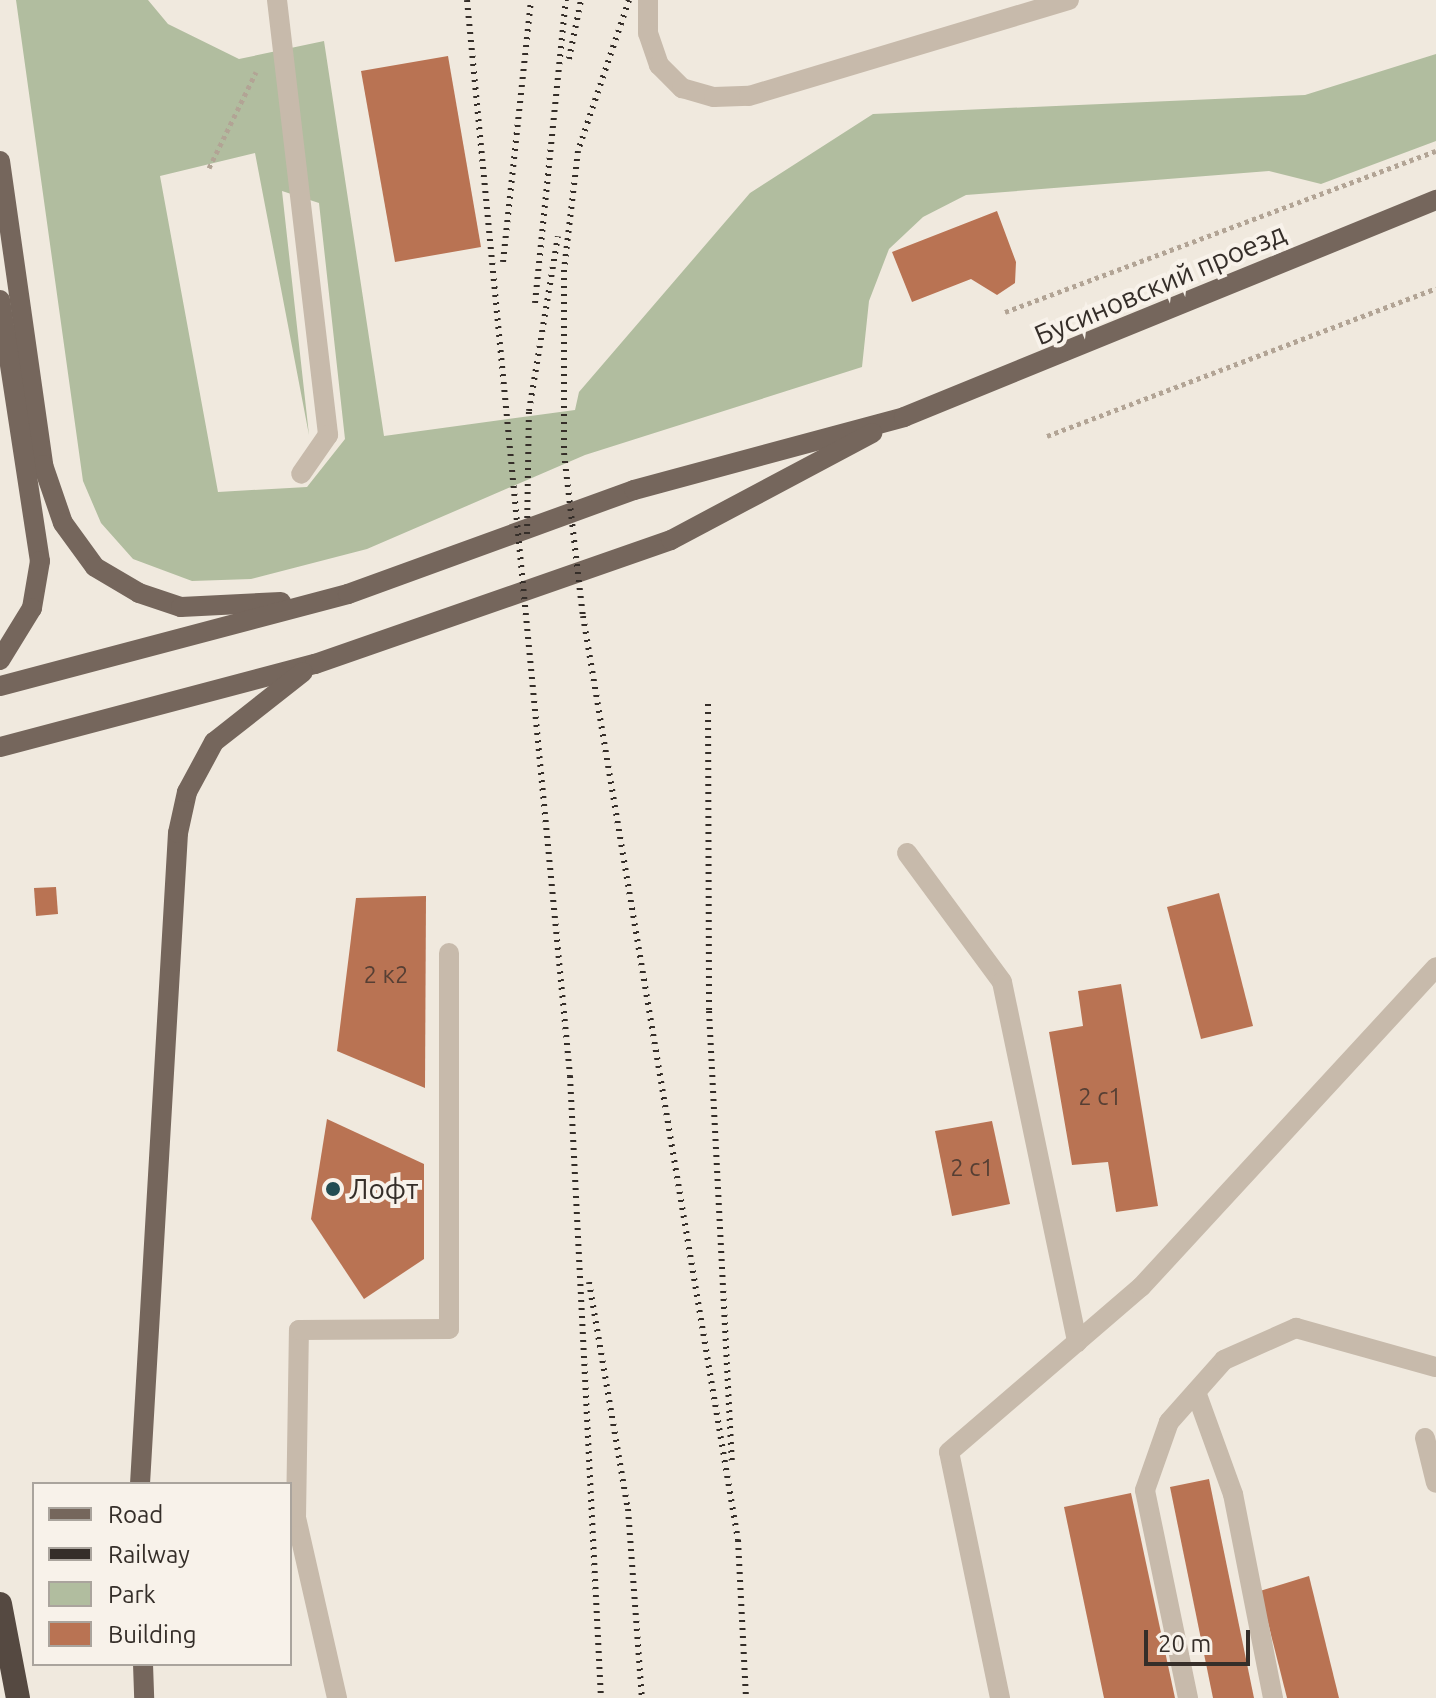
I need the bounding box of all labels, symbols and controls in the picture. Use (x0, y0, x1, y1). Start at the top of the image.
street label: Бусиновский проезд (1029, 216, 1291, 352)
house number: 2 к2 (364, 961, 408, 989)
house number: 2 с1 (1078, 1083, 1122, 1111)
house number: 2 с1 (950, 1154, 994, 1182)
place label: Лофт (349, 1172, 418, 1206)
marker: Лофт (324, 1180, 342, 1198)
legend (32, 1482, 292, 1666)
text: Road (108, 1501, 163, 1528)
text: Railway (108, 1541, 190, 1568)
text: Park (108, 1581, 156, 1608)
scale bar (1148, 1614, 1254, 1664)
text: Building (108, 1621, 196, 1648)
text: 20 m (1158, 1630, 1211, 1657)

